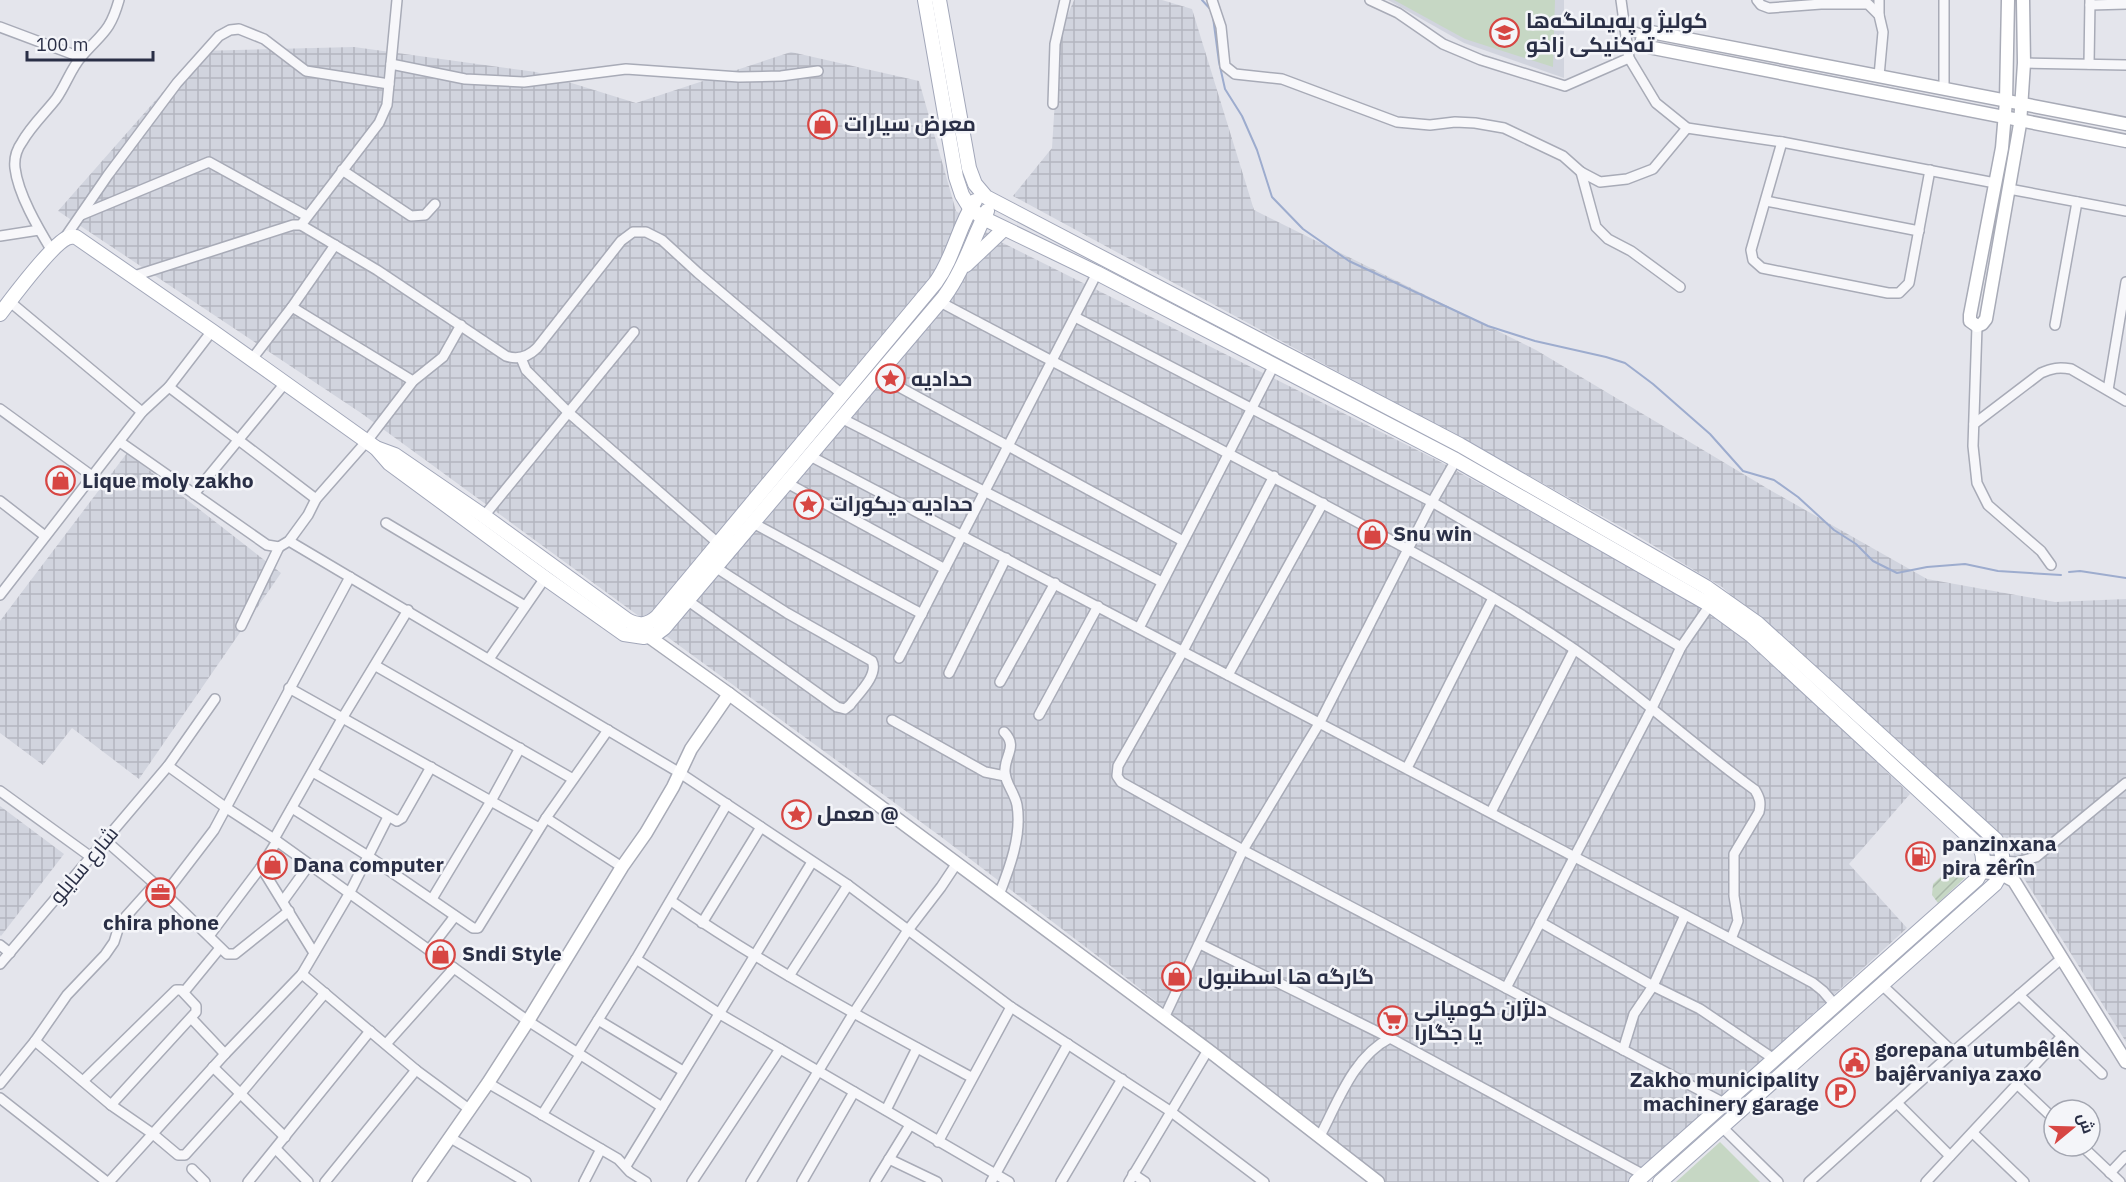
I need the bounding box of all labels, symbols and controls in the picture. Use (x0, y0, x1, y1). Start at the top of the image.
place label: كوليژ و په‌يمانگه‌ها ته‌كنيكى زاخو (1526, 6, 1708, 58)
school or university icon: كوليژ و په‌يمانگه‌ها ته‌كنيكى زاخو (1489, 17, 1521, 49)
scale bar (27, 24, 153, 62)
text: 100 m (36, 33, 88, 56)
shop icon: معرض سيارات (807, 108, 839, 140)
place label: معرض سيارات (844, 109, 976, 137)
place icon: حداديه (874, 363, 906, 395)
place label: حداديه (911, 364, 972, 392)
shop icon: Lique moly zakho (45, 465, 77, 497)
place label: Lique moly zakho (82, 466, 254, 494)
place icon: حداديه ديكورات (793, 488, 825, 520)
place label: حداديه ديكورات (830, 489, 973, 517)
shop icon: Snu win (1356, 518, 1388, 550)
place label: Snu win (1393, 519, 1472, 547)
place icon: معمل @ (780, 798, 812, 830)
place label: معمل @ (817, 799, 899, 827)
street label: شارع سايلو (42, 820, 125, 910)
place label: panzinxana pira zêrîn (1942, 829, 2057, 881)
fuel station icon: panzinxana pira zêrîn (1905, 840, 1937, 872)
shop icon: Dana computer (256, 849, 288, 881)
place label: Dana computer (293, 850, 444, 878)
office icon: chira phone (145, 876, 177, 908)
place label: chira phone (103, 908, 219, 936)
shop icon: Sndi Style (425, 938, 457, 970)
place label: Sndi Style (462, 939, 562, 967)
shop icon: گارگه ها اسطنبول (1161, 961, 1193, 993)
place label: گارگه ها اسطنبول (1198, 962, 1374, 990)
place label: دلژان کومپانی یا جگارا (1414, 994, 1547, 1046)
supermarket icon: دلژان کومپانی یا جگارا (1377, 1005, 1409, 1037)
place label: gorepana utumbêlên bajêrvaniya zaxo (1875, 1035, 2080, 1087)
public building icon: gorepana utumbêlên bajêrvaniya zaxo (1838, 1046, 1870, 1078)
place label: Zakho municipality machinery garage (1630, 1065, 1820, 1117)
parking icon: Zakho municipality machinery garage (1824, 1076, 1856, 1108)
north arrow (2042, 1098, 2102, 1158)
text: ش (2073, 1110, 2099, 1136)

